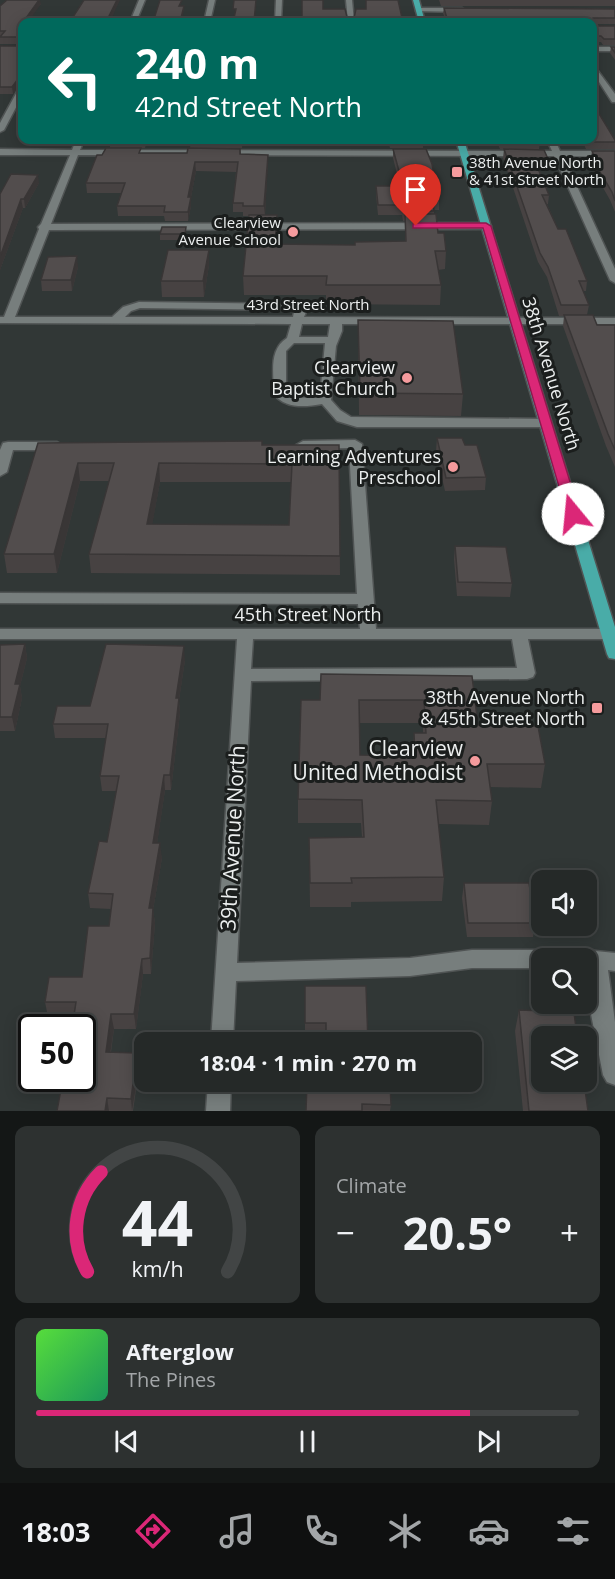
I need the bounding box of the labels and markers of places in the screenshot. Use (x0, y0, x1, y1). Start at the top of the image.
place label: 38th Avenue North & 41st Street North (469, 152, 604, 189)
pin (390, 164, 441, 226)
marker: 38th Avenue North & 41st Street North (450, 165, 464, 179)
place label: Clearview Avenue School (178, 212, 281, 249)
marker: Clearview Avenue School (286, 225, 300, 239)
place label: Clearview Baptist Church (271, 355, 395, 400)
marker: Clearview Baptist Church (400, 371, 414, 385)
place label: Learning Adventures Preschool (267, 444, 441, 489)
marker: Learning Adventures Preschool (446, 460, 460, 474)
place label: 38th Avenue North & 45th Street North (420, 685, 585, 730)
marker: 38th Avenue North & 45th Street North (590, 701, 604, 715)
place label: Clearview United Methodist (293, 734, 464, 786)
marker: Clearview United Methodist (468, 754, 482, 768)

